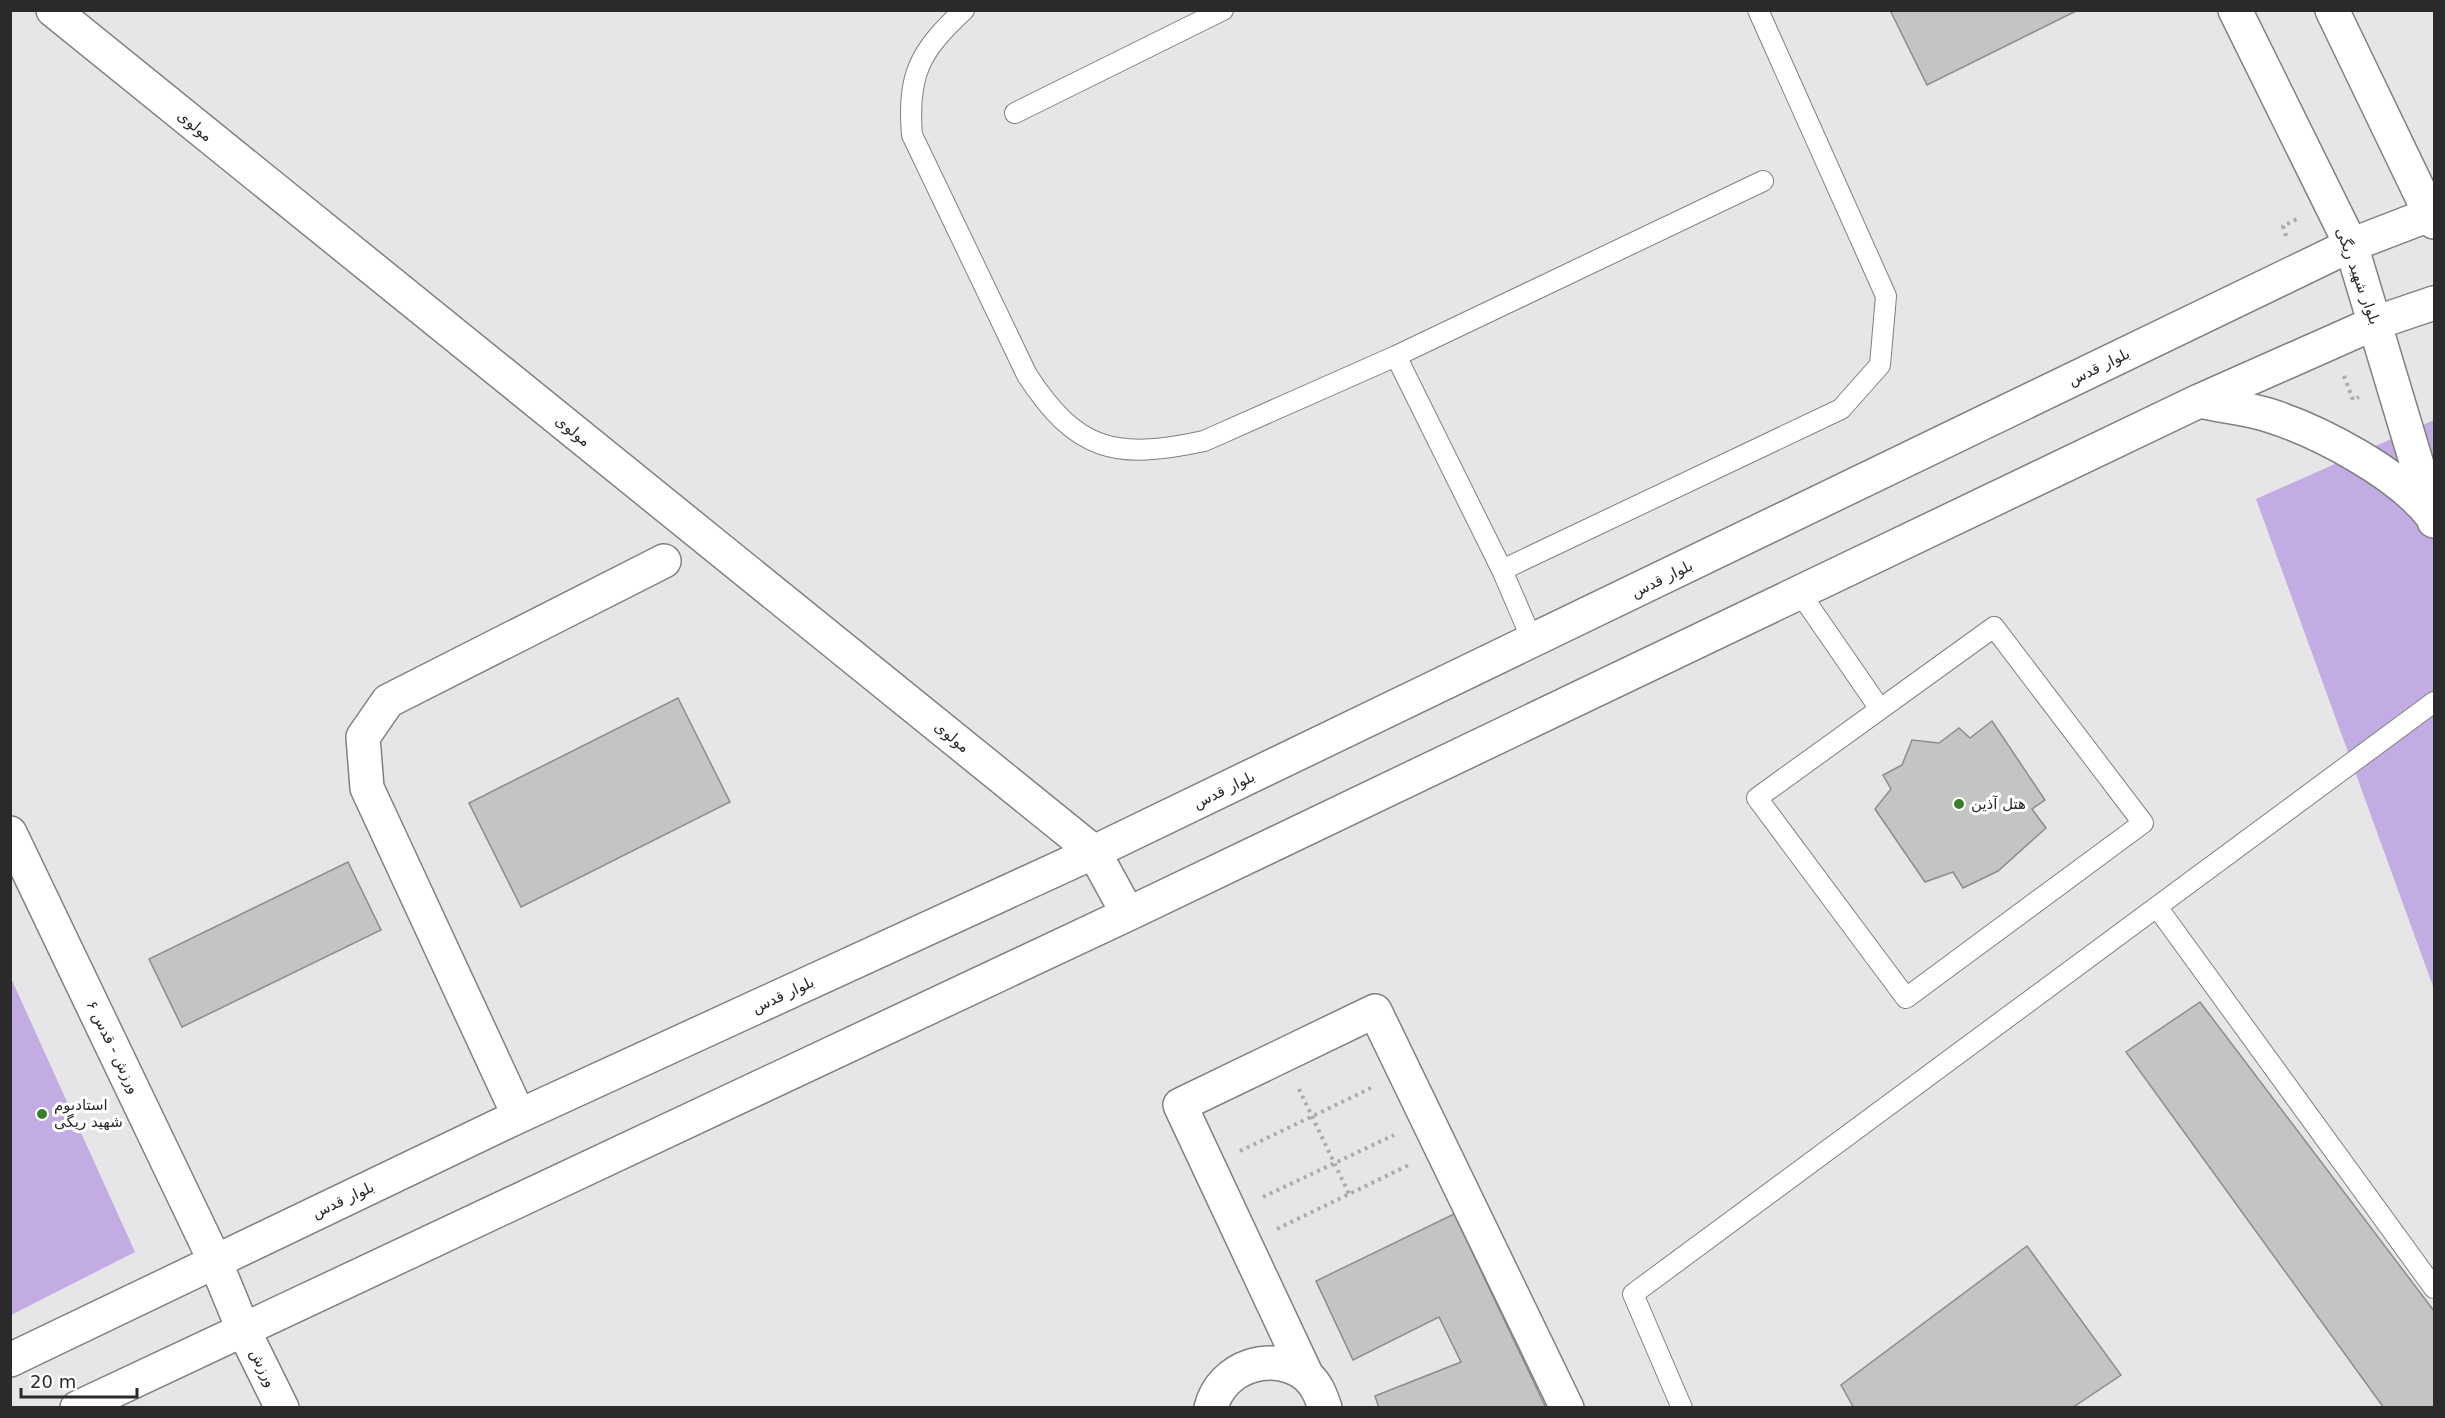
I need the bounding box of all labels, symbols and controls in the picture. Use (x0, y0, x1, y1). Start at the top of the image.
street label: مولوی (174, 106, 216, 146)
street label: بلوار شهید ریگی (2332, 225, 2384, 327)
street label: بلوار قدس (2065, 344, 2133, 390)
street label: مولوی (552, 411, 594, 451)
street label: بلوار قدس (1628, 556, 1696, 602)
street label: مولوی (931, 717, 973, 757)
street label: بلوار قدس (1190, 767, 1258, 813)
place label: هتل آذین (1971, 795, 2026, 813)
marker: هتل آذین (1952, 797, 1966, 811)
street label: بلوار قدس (749, 973, 817, 1017)
street label: ورزش - قدس ۶ (83, 998, 143, 1096)
place label: استادیوم شهید ریگی (54, 1096, 123, 1131)
marker: استادیوم شهید ریگی (35, 1107, 49, 1121)
street label: بلوار قدس (309, 1178, 377, 1222)
street label: ورزش (246, 1346, 280, 1390)
scale bar (21, 1361, 136, 1399)
text: 20 m (30, 1371, 76, 1392)

